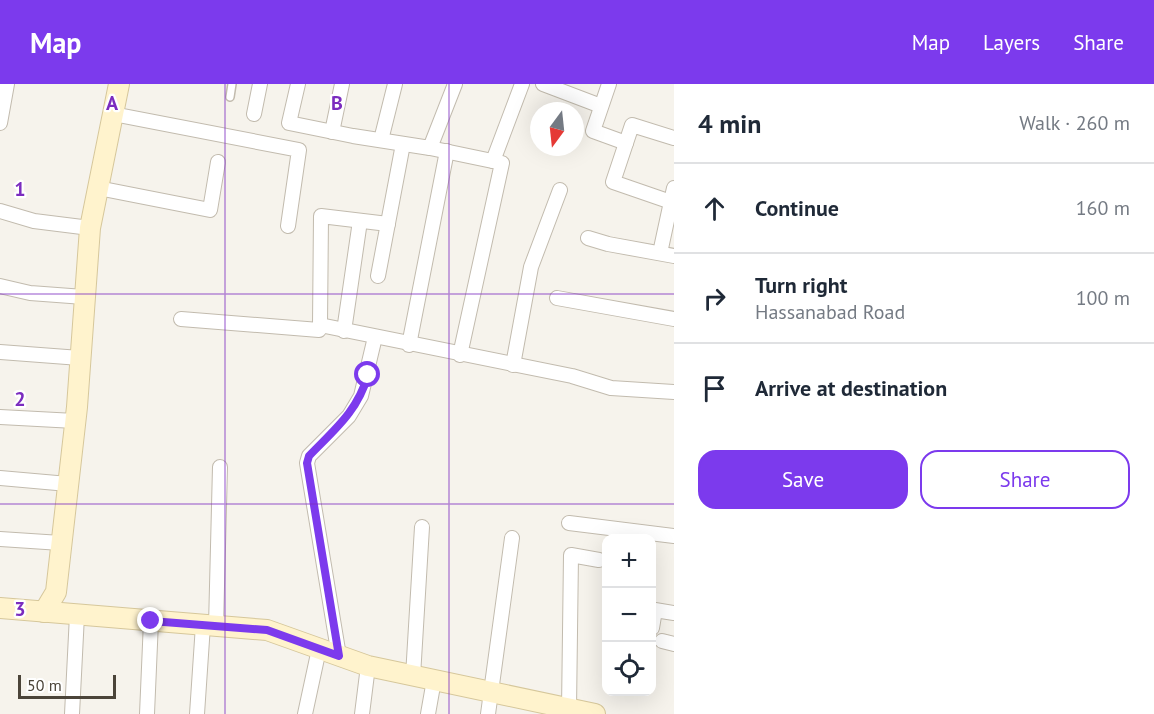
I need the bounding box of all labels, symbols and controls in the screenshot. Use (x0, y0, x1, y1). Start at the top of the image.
text: Map (30, 24, 81, 61)
text: Map (912, 29, 950, 56)
text: Layers (983, 29, 1040, 56)
text: Share (1073, 29, 1124, 56)
text: A (106, 90, 119, 116)
text: B (331, 90, 343, 116)
north arrow (530, 102, 584, 156)
text: 4 min (698, 107, 761, 140)
text: Walk · 260 m (1019, 110, 1130, 136)
text: 1 (14, 176, 26, 202)
icon: ahead (698, 192, 731, 225)
text: Continue (755, 194, 839, 222)
text: 160 m (1076, 195, 1130, 221)
text: Turn right (755, 271, 847, 299)
icon: right (698, 282, 731, 315)
text: 100 m (1076, 285, 1130, 311)
text: Hassanabad Road (755, 299, 905, 325)
route start (354, 361, 380, 387)
icon: arrive (698, 372, 731, 405)
text: Arrive at destination (755, 374, 947, 402)
text: 2 (14, 386, 26, 412)
button: Save (698, 450, 908, 509)
button: Share (920, 450, 1130, 509)
map controls (602, 534, 656, 696)
button: + (602, 534, 656, 588)
button: − (602, 588, 656, 642)
text: 3 (14, 596, 26, 622)
route end (137, 607, 163, 633)
button: locate (602, 642, 656, 696)
scale bar (18, 672, 116, 700)
text: 50 m (27, 675, 62, 695)

